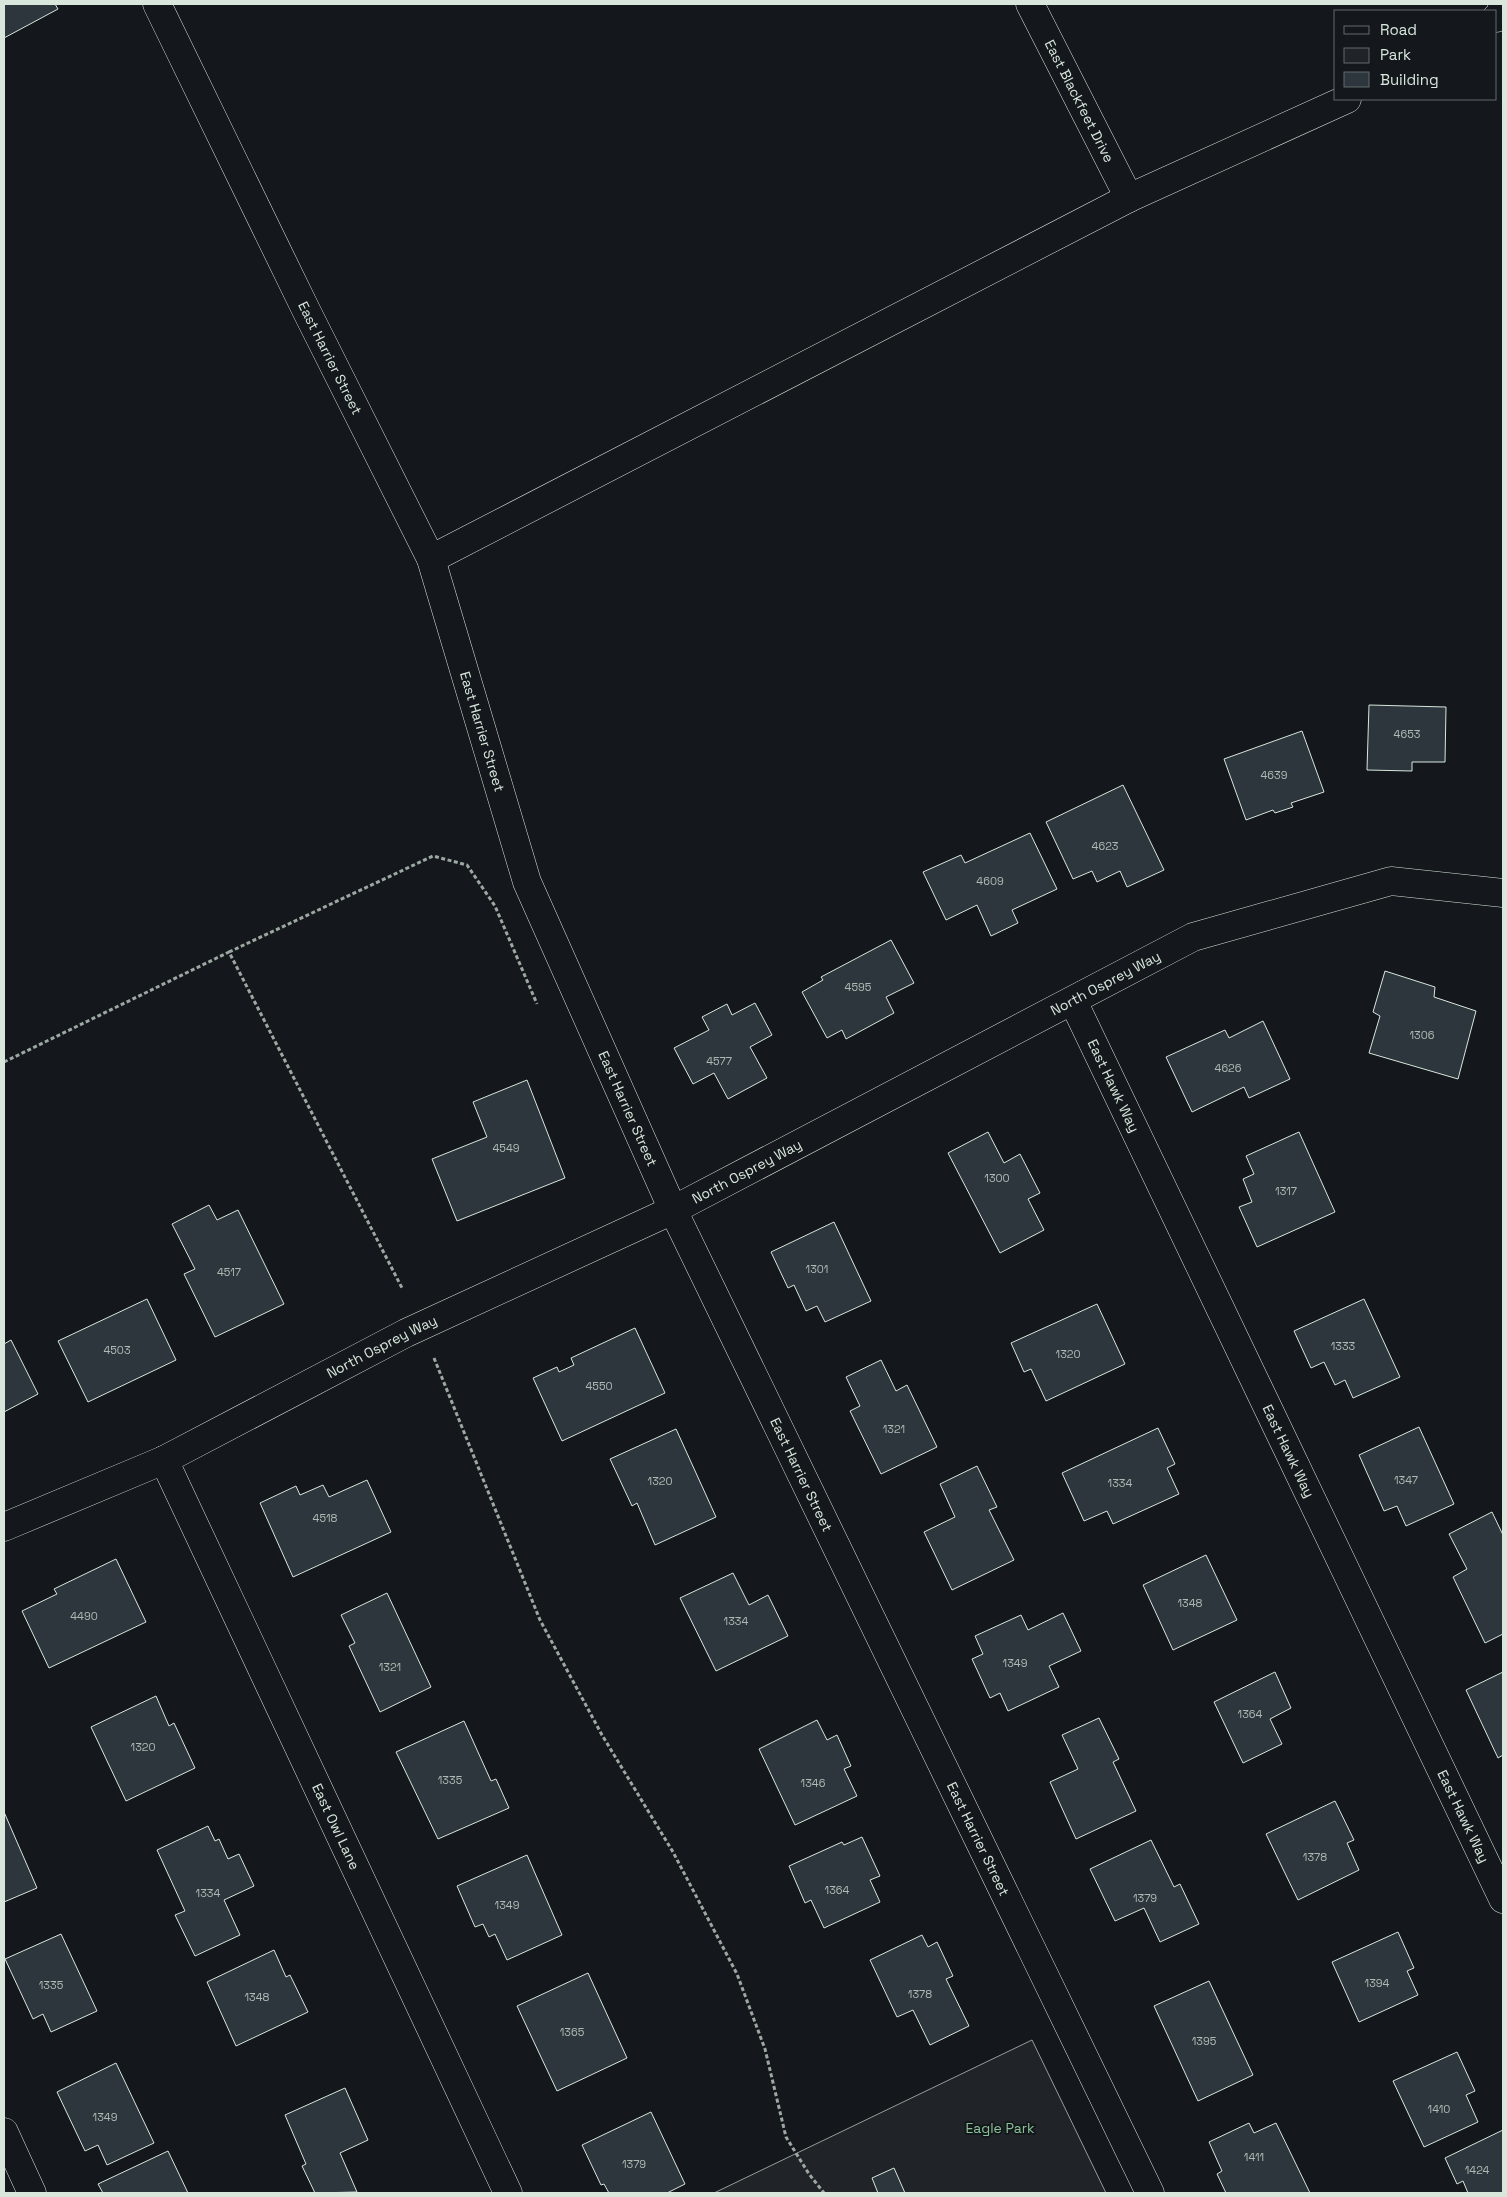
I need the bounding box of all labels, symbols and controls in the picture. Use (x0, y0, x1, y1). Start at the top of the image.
legend (1334, 10, 1497, 100)
text: Road (1380, 20, 1417, 39)
street label: East Blackfeet Drive (1041, 37, 1118, 166)
text: Park (1380, 45, 1411, 64)
text: Building (1380, 70, 1439, 89)
street label: East Harrier Street (294, 298, 366, 418)
street label: East Harrier Street (456, 669, 509, 794)
house number: 4653 (1394, 727, 1421, 741)
house number: 4639 (1261, 768, 1288, 782)
house number: 4623 (1092, 839, 1119, 853)
house number: 4609 (976, 874, 1004, 888)
street label: North Osprey Way (1047, 947, 1163, 1019)
house number: 4595 (845, 980, 872, 994)
house number: 1306 (1409, 1028, 1435, 1042)
street label: East Hawk Way (1084, 1036, 1144, 1135)
street label: East Harrier Street (594, 1048, 661, 1169)
house number: 4577 (706, 1054, 732, 1068)
house number: 4626 (1215, 1061, 1242, 1075)
street label: North Osprey Way (689, 1135, 805, 1208)
house number: 4549 (492, 1141, 520, 1155)
house number: 1300 (984, 1171, 1010, 1185)
house number: 1317 (1275, 1184, 1297, 1198)
house number: 1301 (806, 1262, 828, 1276)
house number: 4517 (217, 1265, 241, 1279)
street label: North Osprey Way (323, 1311, 440, 1382)
house number: 1333 (1331, 1339, 1356, 1353)
house number: 4503 (103, 1343, 131, 1357)
house number: 1320 (1056, 1347, 1080, 1361)
house number: 4550 (585, 1379, 613, 1393)
street label: East Hawk Way (1259, 1402, 1318, 1501)
street label: East Harrier Street (766, 1415, 837, 1534)
house number: 1321 (883, 1422, 905, 1436)
house number: 1347 (1394, 1473, 1418, 1487)
house number: 1320 (648, 1474, 672, 1488)
house number: 1334 (1108, 1476, 1133, 1490)
house number: 4518 (313, 1511, 338, 1525)
house number: 1348 (1178, 1596, 1203, 1610)
house number: 4490 (70, 1609, 98, 1623)
house number: 1334 (724, 1614, 749, 1628)
house number: 1349 (1003, 1656, 1028, 1670)
house number: 1321 (379, 1660, 401, 1674)
house number: 1364 (1238, 1707, 1263, 1721)
house number: 1320 (131, 1740, 155, 1754)
street label: East Hawk Way (1433, 1767, 1493, 1866)
house number: 1335 (438, 1773, 463, 1787)
house number: 1346 (801, 1776, 826, 1790)
street label: East Harrier Street (943, 1779, 1013, 1899)
street label: East Owl Lane (308, 1781, 364, 1873)
house number: 1378 (1303, 1850, 1327, 1864)
house number: 1364 (825, 1883, 850, 1897)
house number: 1334 (196, 1886, 221, 1900)
house number: 1379 (1133, 1891, 1157, 1905)
house number: 1349 (495, 1898, 520, 1912)
house number: 1394 (1365, 1976, 1390, 1990)
house number: 1335 (39, 1978, 64, 1992)
house number: 1378 (908, 1987, 932, 2001)
house number: 1348 (245, 1990, 270, 2004)
house number: 1365 (560, 2025, 585, 2039)
house number: 1395 (1192, 2034, 1217, 2048)
house number: 1410 (1428, 2102, 1450, 2116)
house number: 1349 (93, 2110, 118, 2124)
park label: Eagle Park (965, 2119, 1035, 2137)
house number: 1411 (1244, 2150, 1264, 2164)
house number: 1379 (622, 2157, 646, 2171)
house number: 1424 (1465, 2163, 1489, 2177)

